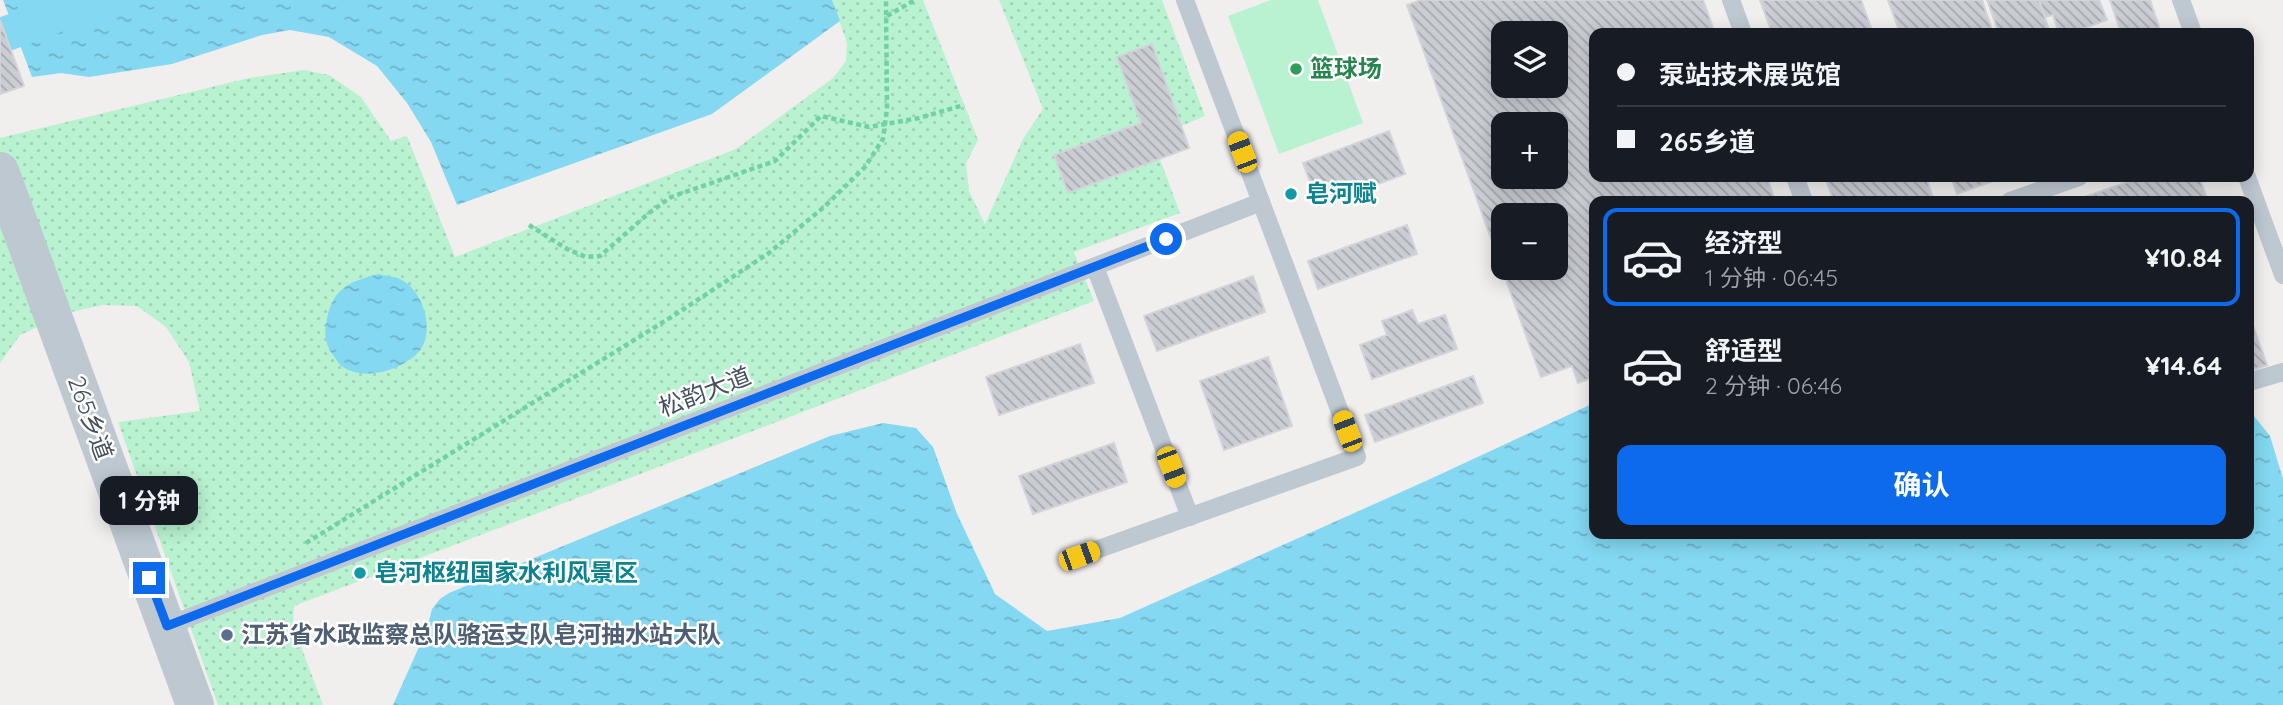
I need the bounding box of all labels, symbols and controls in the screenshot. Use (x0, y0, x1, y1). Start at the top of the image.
map controls (1491, 21, 1568, 280)
button: layers (1491, 21, 1568, 98)
place label: 篮球场 (1310, 53, 1382, 83)
text: 泵站技术展览馆 (1659, 58, 1841, 91)
marker: 篮球场 (1288, 61, 1304, 77)
button: + (1491, 112, 1568, 189)
text: 265乡道 (1659, 125, 1755, 158)
car (1225, 129, 1260, 175)
place label: 皂河赋 (1305, 178, 1377, 208)
marker: 皂河赋 (1283, 186, 1299, 202)
button: − (1491, 203, 1568, 280)
route start (1150, 223, 1182, 255)
icon: car (1621, 226, 1684, 289)
text: 经济型 (1705, 226, 1783, 259)
text: ¥10.84 (2144, 241, 2222, 274)
text: 1 分钟 · 06:45 (1705, 263, 1838, 292)
icon: car (1621, 334, 1684, 397)
text: 舒适型 (1705, 334, 1783, 367)
text: ¥14.64 (2145, 349, 2222, 382)
street label: 松韵大道 (654, 360, 755, 422)
text: 2 分钟 · 06:46 (1705, 371, 1842, 400)
street label: 265乡道 (62, 372, 120, 464)
car (1330, 408, 1365, 454)
car (1154, 444, 1189, 490)
button: 确认 (1617, 445, 2226, 525)
callout: 1 分钟 (100, 476, 198, 526)
text: 1 分钟 (118, 486, 180, 515)
car (1056, 539, 1103, 573)
place label: 皂河枢纽国家水利风景区 (374, 557, 638, 587)
route end (133, 562, 165, 594)
marker: 皂河枢纽国家水利风景区 (352, 565, 368, 581)
place label: 江苏省水政监察总队骆运支队皂河抽水站大队 (241, 619, 721, 649)
marker: 江苏省水政监察总队骆运支队皂河抽水站大队 (219, 627, 235, 643)

